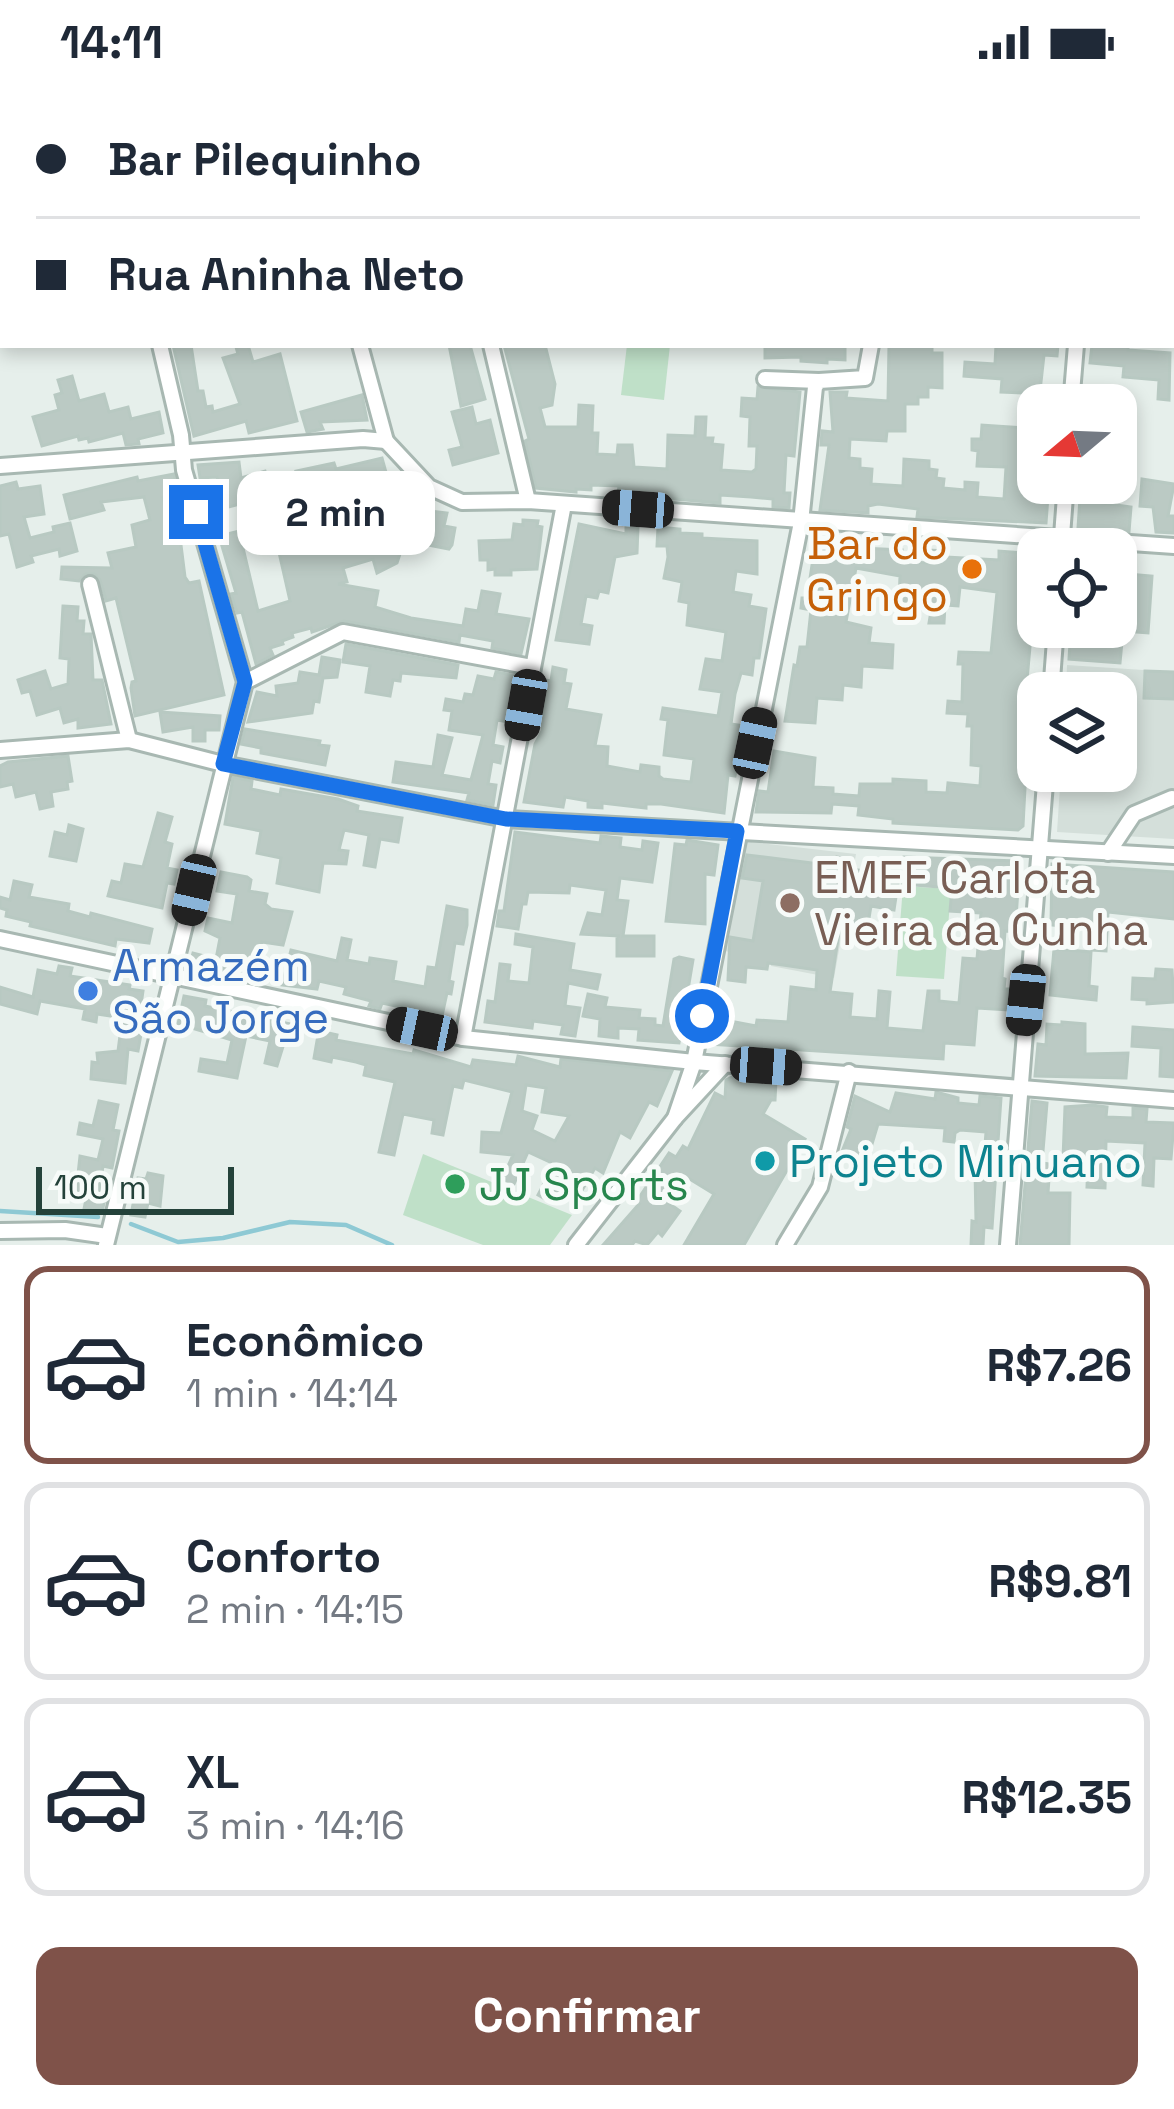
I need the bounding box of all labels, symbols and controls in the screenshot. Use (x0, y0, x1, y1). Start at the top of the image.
text: 14:11 (60, 14, 163, 71)
text: Bar Pilequinho (108, 131, 422, 188)
text: Rua Aninha Neto (108, 246, 465, 303)
north arrow (1017, 384, 1137, 504)
map controls (1017, 384, 1137, 792)
callout: 2 min (238, 470, 436, 554)
route end (169, 485, 223, 539)
text: 2 min (286, 488, 386, 537)
car (601, 489, 675, 529)
place label: Bar do Gringo (806, 515, 948, 624)
button: locate (1017, 528, 1137, 648)
marker: Bar do Gringo (959, 556, 985, 582)
car (502, 666, 550, 744)
button: layers (1017, 672, 1137, 792)
car (730, 704, 780, 782)
place label: EMEF Carlota Vieira da Cunha (814, 849, 1148, 958)
car (168, 851, 220, 929)
marker: EMEF Carlota Vieira da Cunha (777, 890, 803, 916)
place label: Armazém São Jorge (112, 937, 329, 1046)
car (1004, 962, 1048, 1038)
marker: Armazém São Jorge (75, 978, 101, 1004)
route start (675, 989, 729, 1043)
car (383, 1004, 461, 1054)
car (729, 1046, 803, 1086)
place label: Projeto Minuano (789, 1133, 1142, 1190)
marker: Projeto Minuano (752, 1148, 778, 1174)
place label: JJ Sports (479, 1156, 689, 1213)
scale bar (36, 1161, 234, 1214)
text: 100 m (54, 1167, 147, 1209)
marker: JJ Sports (442, 1171, 468, 1197)
icon: car (42, 1311, 150, 1419)
text: Econômico (186, 1312, 424, 1369)
text: R$7.26 (986, 1337, 1132, 1394)
text: 1 min · 14:14 (186, 1369, 398, 1418)
icon: car (42, 1527, 150, 1635)
text: Conforto (186, 1528, 381, 1585)
text: R$9.81 (988, 1553, 1132, 1610)
text: 2 min · 14:15 (186, 1585, 404, 1634)
icon: car (42, 1743, 150, 1851)
text: XL (186, 1744, 239, 1801)
text: R$12.35 (961, 1769, 1132, 1826)
text: 3 min · 14:16 (186, 1801, 405, 1850)
button: Confirmar (36, 1947, 1138, 2085)

